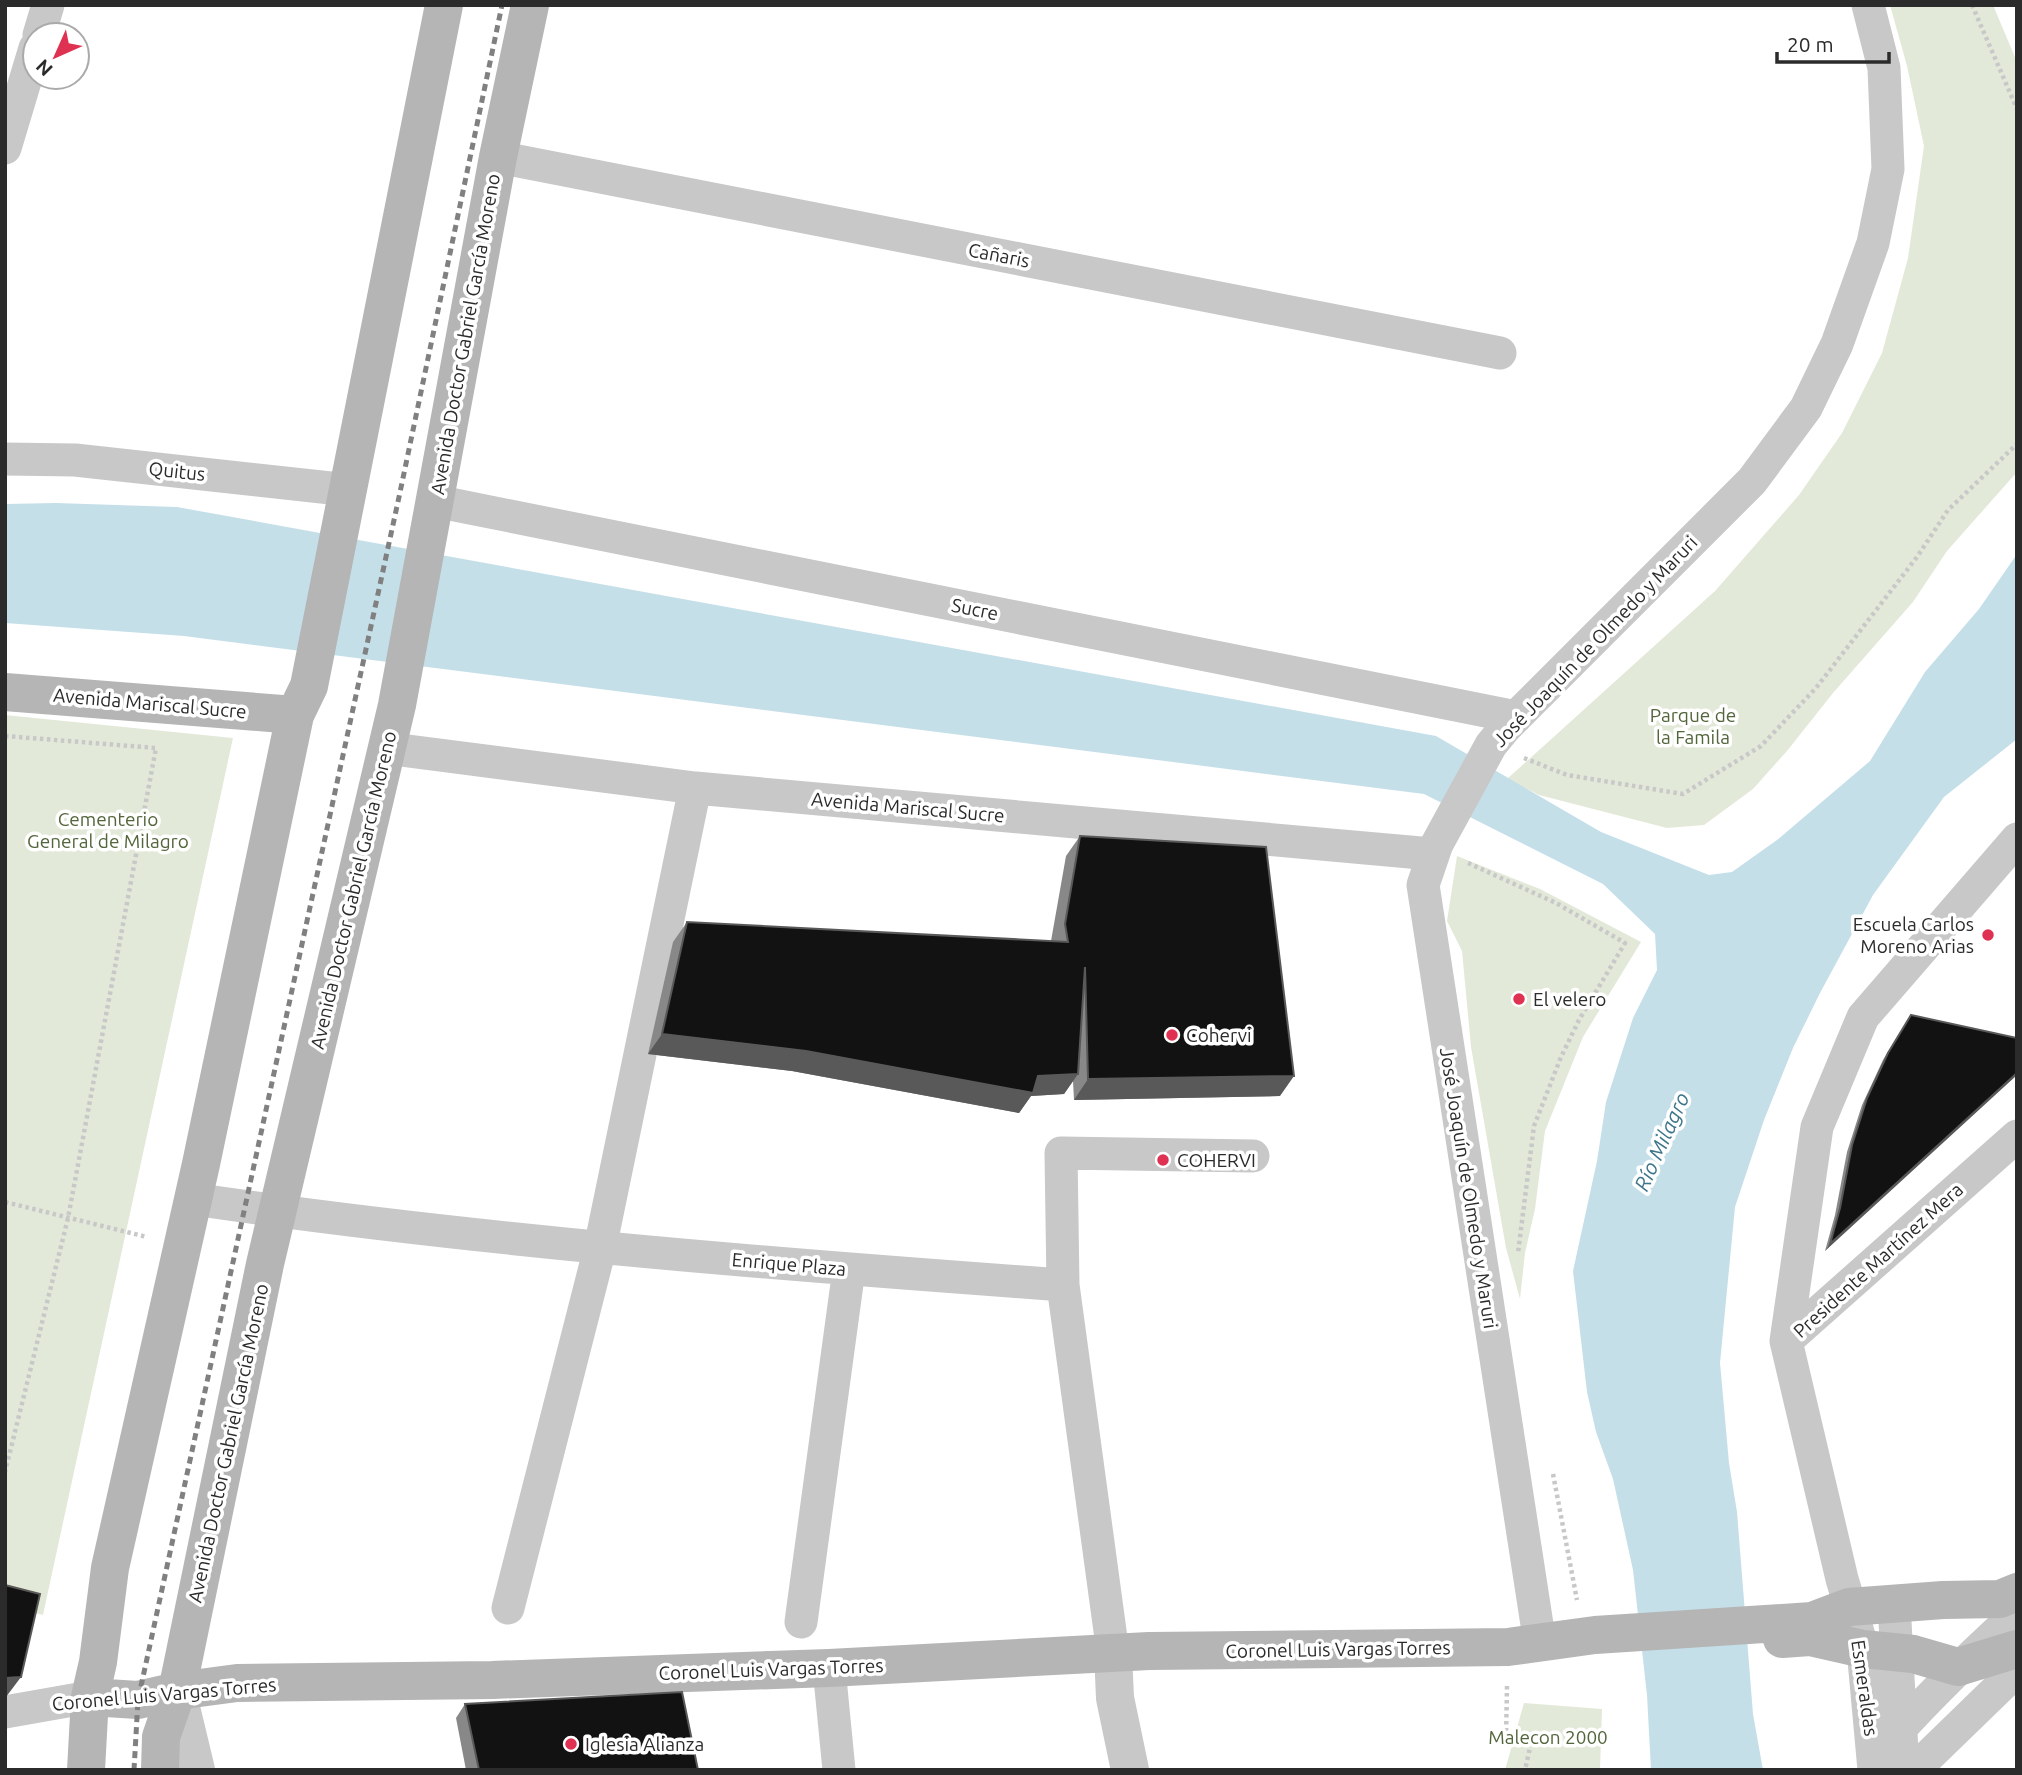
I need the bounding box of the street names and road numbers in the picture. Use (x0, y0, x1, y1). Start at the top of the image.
street label: Avenida Doctor Gabriel García Moreno (426, 172, 504, 496)
street label: Cañaris (966, 238, 1032, 272)
street label: Quitus (148, 457, 206, 485)
street label: José Joaquín de Olmedo y Maruri (1488, 531, 1702, 751)
street label: Sucre (950, 594, 1000, 624)
street label: Avenida Mariscal Sucre (52, 684, 248, 722)
street label: Avenida Doctor Gabriel García Moreno (306, 729, 400, 1051)
street label: Avenida Mariscal Sucre (810, 788, 1006, 826)
street label: José Joaquín de Olmedo y Maruri (1436, 1046, 1502, 1330)
street label: Presidente Martínez Mera (1789, 1178, 1967, 1342)
street label: Enrique Plaza (731, 1248, 847, 1280)
street label: Avenida Doctor Gabriel García Moreno (183, 1282, 273, 1604)
street label: Coronel Luis Vargas Torres (1225, 1636, 1451, 1662)
street label: Esmeraldas (1847, 1639, 1883, 1737)
street label: Coronel Luis Vargas Torres (658, 1654, 884, 1684)
street label: Coronel Luis Vargas Torres (51, 1673, 277, 1715)

